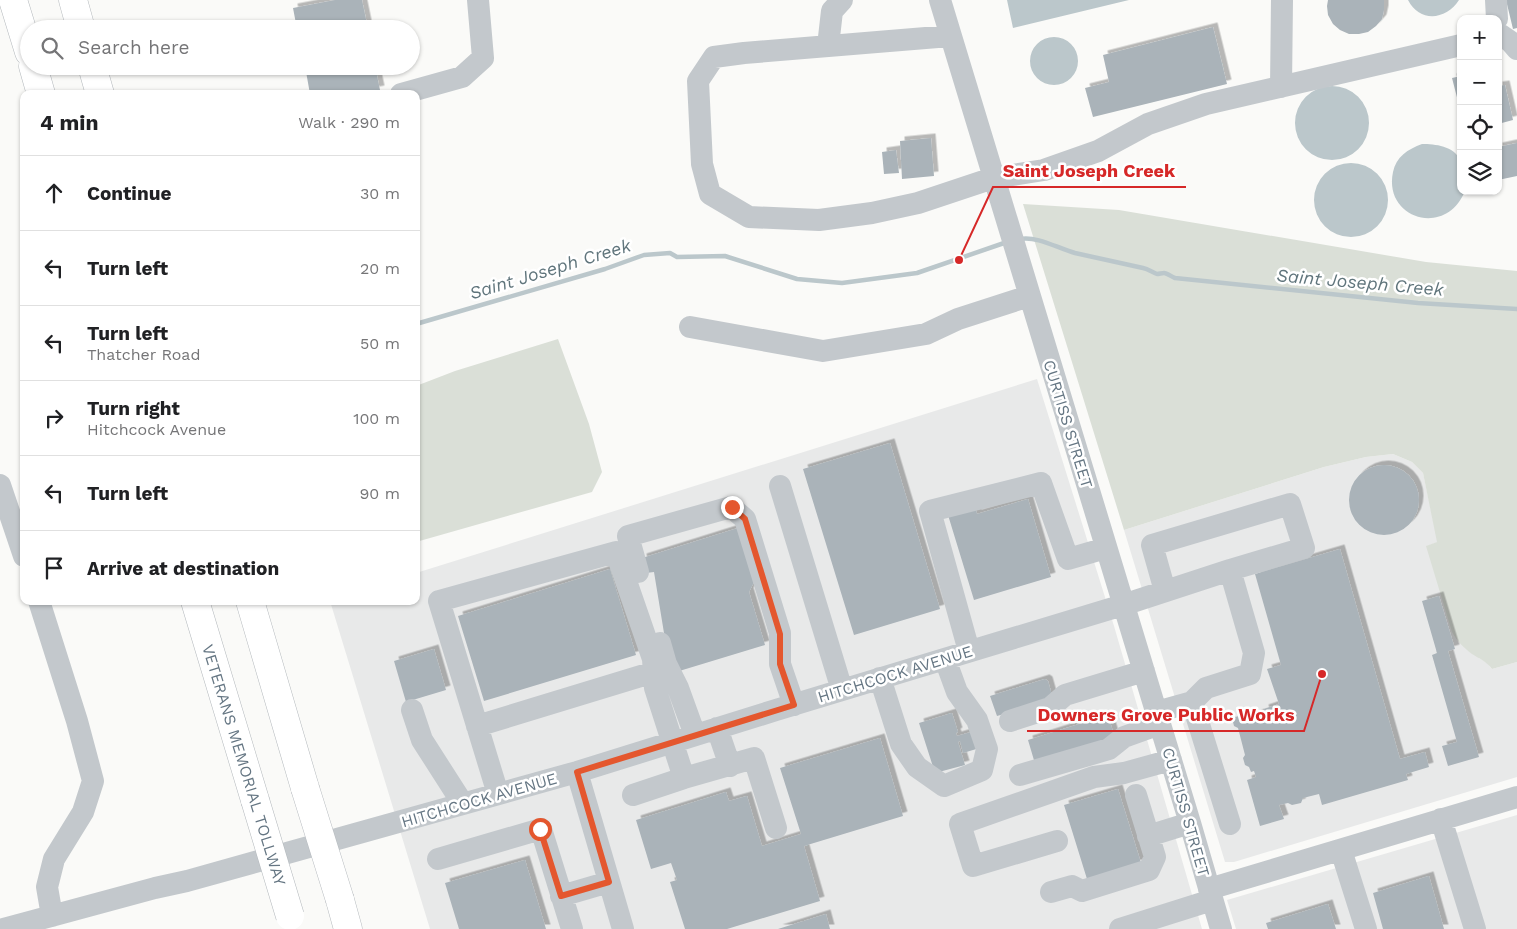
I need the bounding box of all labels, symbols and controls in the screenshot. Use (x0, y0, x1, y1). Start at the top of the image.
map controls (1457, 15, 1502, 195)
button: + (1457, 15, 1502, 60)
search box (20, 20, 420, 75)
icon: search (38, 34, 66, 62)
text: Search here (78, 36, 189, 59)
button: − (1457, 60, 1502, 105)
button: locate (1457, 105, 1502, 150)
text: 4 min (40, 110, 98, 135)
text: Walk · 290 m (298, 113, 400, 132)
button: layers (1457, 150, 1502, 195)
callout: Saint Joseph Creek (993, 154, 1186, 187)
text: Saint Joseph Creek (1003, 160, 1176, 181)
icon: ahead (40, 179, 68, 207)
text: Continue (87, 182, 171, 205)
text: 30 m (360, 184, 400, 203)
water label: Saint Joseph Creek (467, 234, 634, 304)
icon: left (40, 254, 68, 282)
text: Turn left (87, 257, 168, 280)
text: 20 m (360, 259, 400, 278)
water label: Saint Joseph Creek (1276, 264, 1446, 300)
text: Turn left (87, 322, 168, 345)
icon: left (40, 329, 68, 357)
text: 50 m (360, 334, 400, 353)
text: Thatcher Road (87, 345, 200, 364)
street label: CURTISS STREET (1039, 358, 1097, 491)
text: Turn right (87, 397, 180, 420)
icon: right (40, 404, 68, 432)
text: 100 m (353, 409, 400, 428)
text: Hitchcock Avenue (87, 420, 226, 439)
icon: left (40, 479, 68, 507)
text: Turn left (87, 482, 168, 505)
text: 90 m (359, 484, 400, 503)
route end (721, 496, 744, 519)
icon: arrive (40, 554, 68, 582)
text: Arrive at destination (87, 557, 279, 580)
street label: HITCHCOCK AVENUE (815, 641, 975, 707)
street label: VETERANS MEMORIAL TOLLWAY (198, 642, 290, 888)
callout: Downers Grove Public Works (1027, 698, 1304, 731)
text: Downers Grove Public Works (1037, 704, 1295, 725)
street label: CURTISS STREET (1159, 745, 1214, 879)
street label: HITCHCOCK AVENUE (399, 769, 559, 831)
route start (529, 818, 552, 841)

